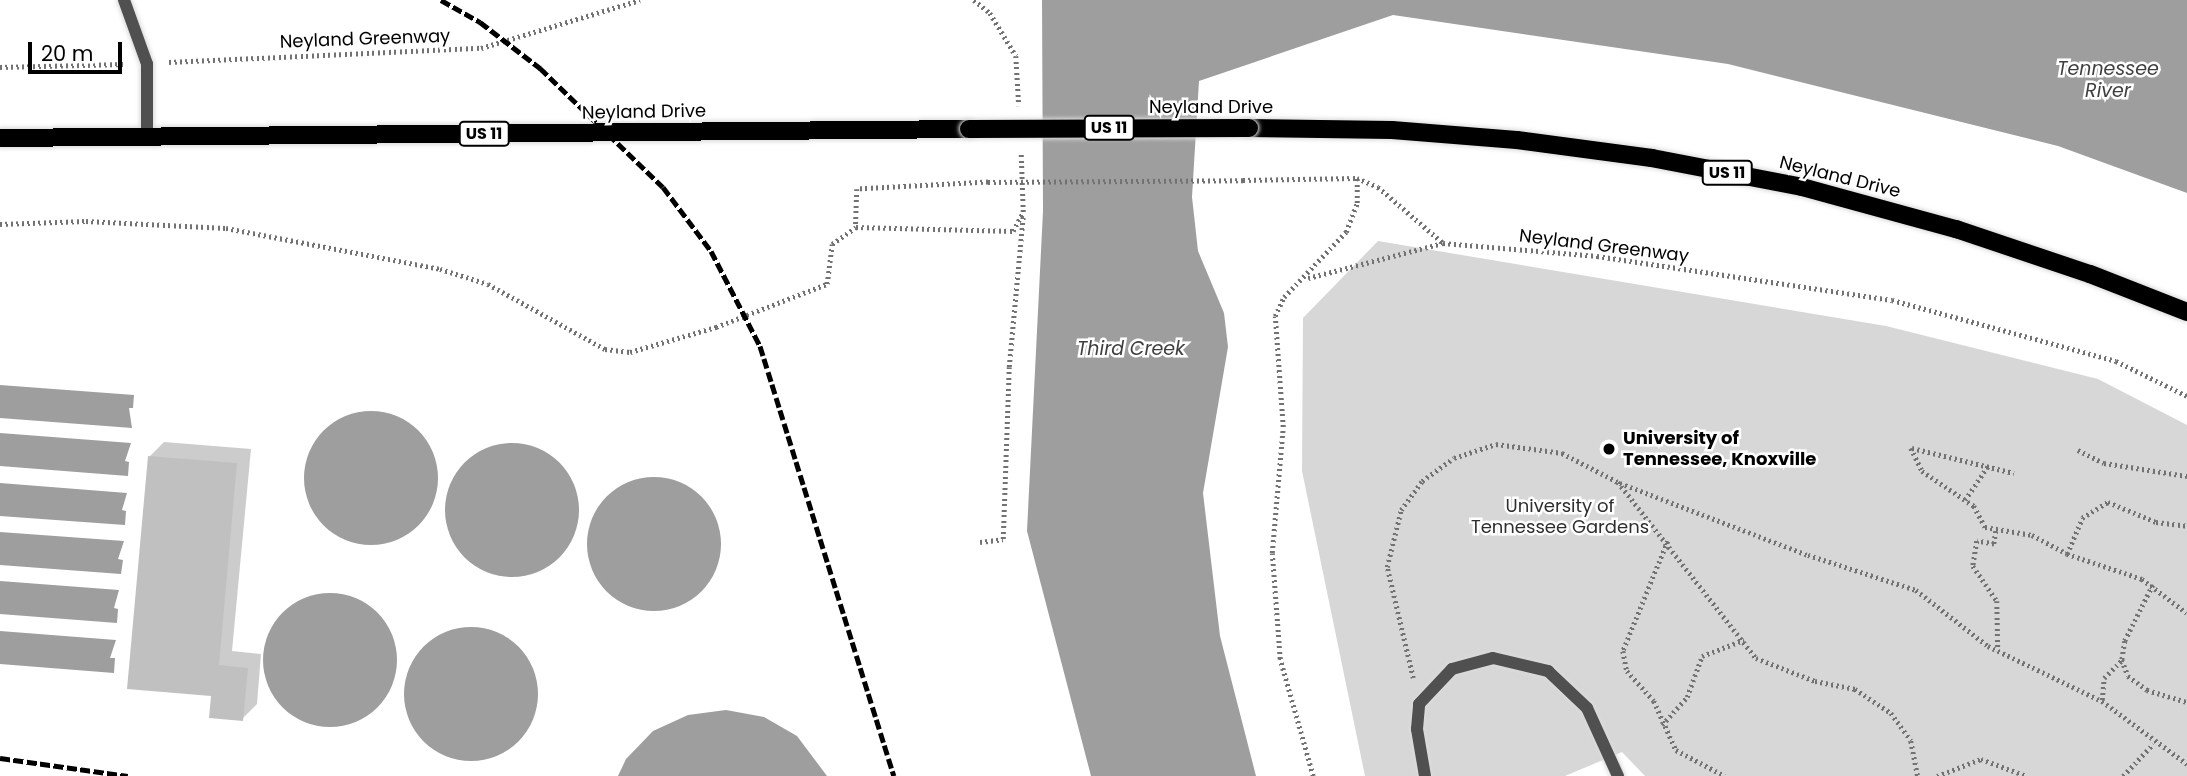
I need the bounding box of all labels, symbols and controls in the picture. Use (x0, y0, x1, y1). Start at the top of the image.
street label: Neyland Greenway (279, 25, 451, 53)
scale bar (32, 28, 126, 72)
text: 20 m (41, 39, 94, 68)
water label: Tennessee River (2057, 58, 2159, 102)
street label: Neyland Drive (1149, 96, 1273, 118)
street label: Neyland Drive (582, 100, 706, 124)
road number: US 11 (1083, 116, 1135, 140)
road number: US 11 (458, 122, 510, 146)
street label: Neyland Drive (1777, 152, 1903, 202)
road number: US 11 (1701, 160, 1753, 186)
street label: Neyland Greenway (1518, 225, 1690, 267)
water label: Third Creek (1077, 338, 1185, 360)
place label: University of Tennessee, Knoxville (1623, 428, 1816, 471)
marker: University of Tennessee, Knoxville (1601, 441, 1617, 457)
park label: University of Tennessee Gardens (1471, 496, 1649, 538)

